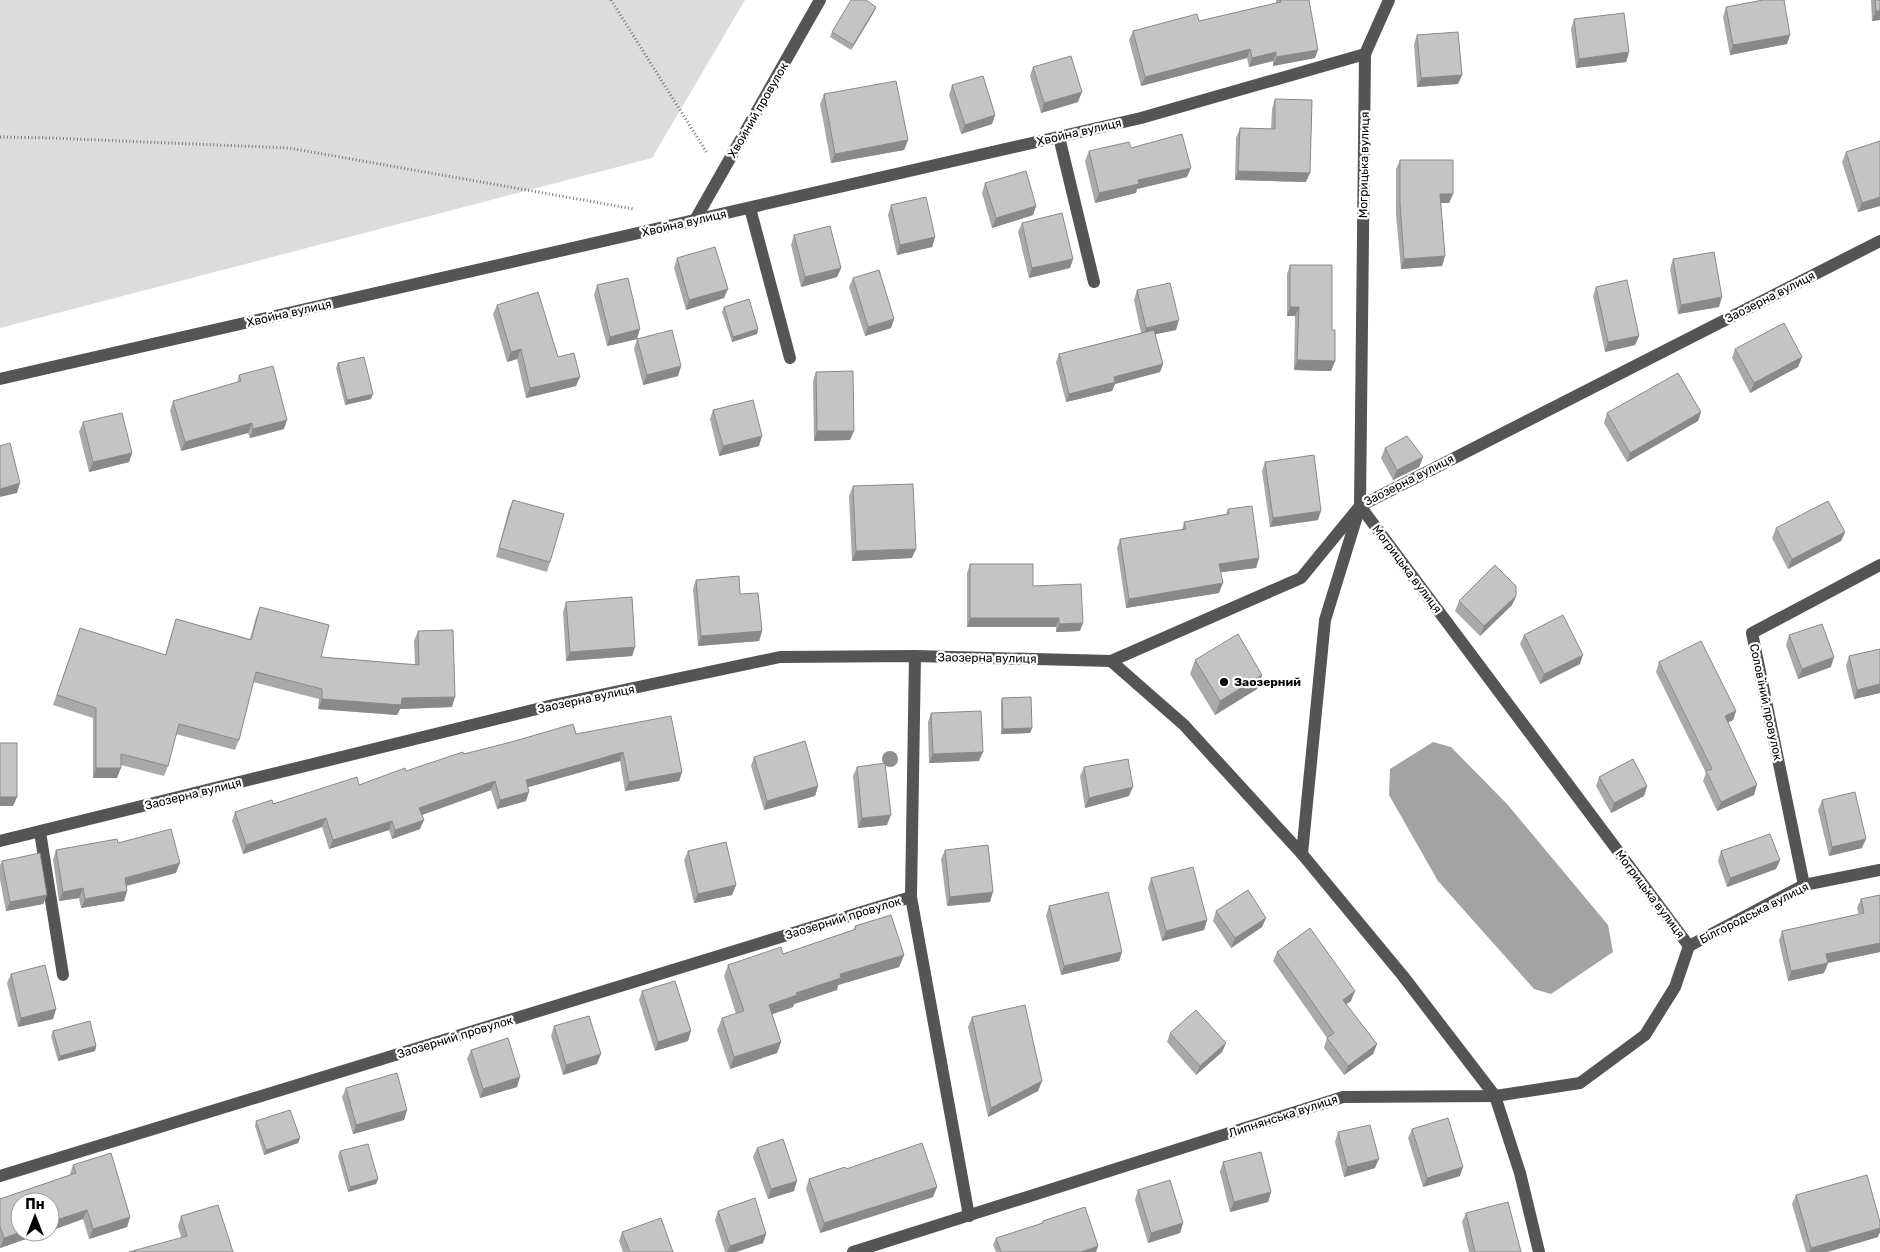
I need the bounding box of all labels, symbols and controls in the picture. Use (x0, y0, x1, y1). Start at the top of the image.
street label: Хвойний провулок (725, 59, 791, 160)
street label: Могрицька вулиця (1356, 112, 1372, 218)
street label: Хвойна вулиця (1035, 115, 1123, 149)
street label: Хвойна вулиця (640, 206, 728, 240)
street label: Заозерна вулиця (1723, 268, 1817, 326)
street label: Хвойна вулиця (245, 296, 333, 330)
street label: Заозерна вулиця (1362, 451, 1456, 509)
street label: Могрицька вулиця (1369, 522, 1445, 616)
street label: Соловʼїний провулок (1747, 642, 1785, 762)
street label: Заозерна вулиця (937, 650, 1037, 666)
place label: Заозерний (1234, 675, 1301, 689)
marker: Заозерний (1218, 676, 1230, 688)
street label: Заозерна вулиця (536, 682, 636, 716)
street label: Заозерна вулиця (143, 775, 243, 813)
street label: Могрицька вулиця (1612, 847, 1688, 941)
street label: Білгородська вулиця (1697, 879, 1811, 947)
street label: Заозерний провулок (783, 894, 903, 942)
street label: Заозерний провулок (395, 1013, 515, 1061)
street label: Липнянська вулиця (1227, 1092, 1339, 1140)
north arrow (10, 1192, 60, 1242)
text: Пн (25, 1196, 45, 1213)

